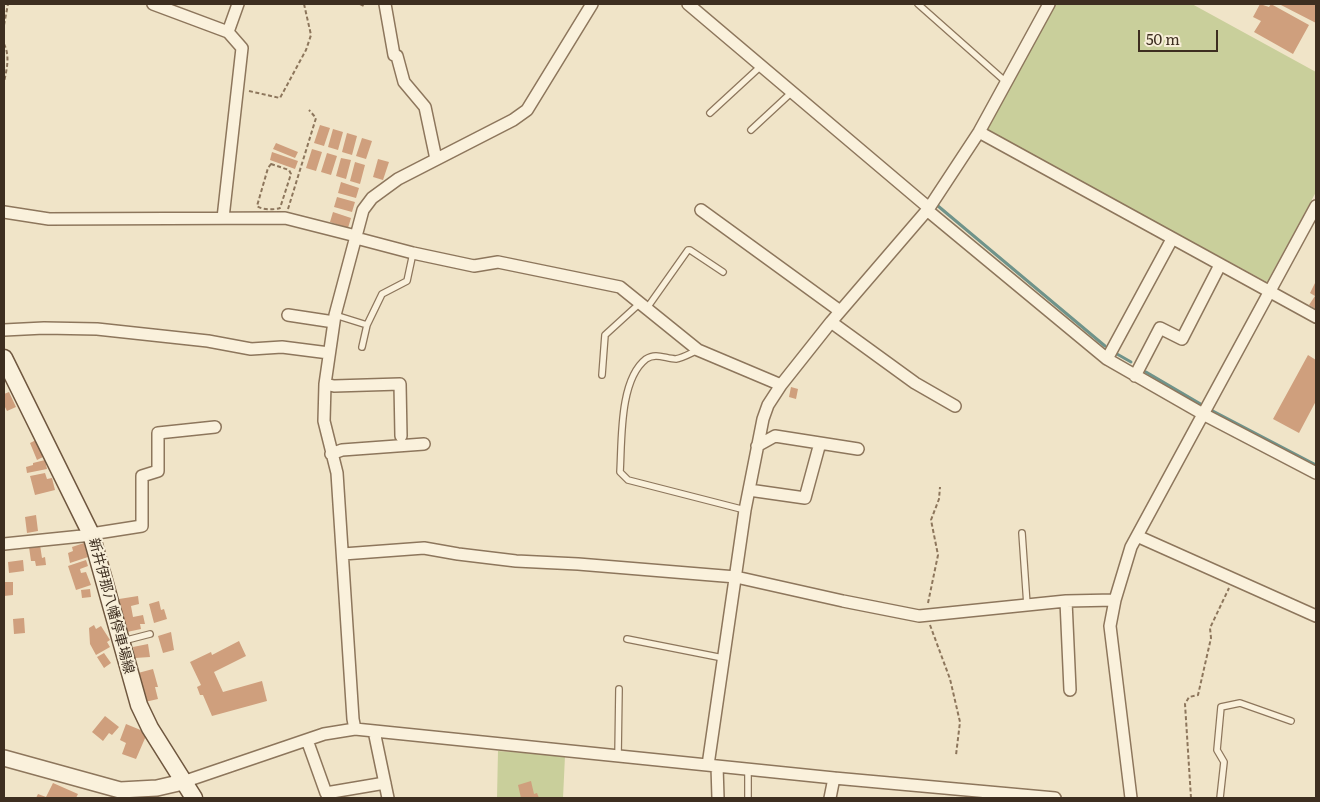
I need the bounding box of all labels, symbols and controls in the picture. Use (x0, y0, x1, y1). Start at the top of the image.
scale bar (1140, 20, 1220, 52)
text: 50 m (1146, 27, 1180, 50)
street label: 新井伊那八幡停車場線 (85, 536, 137, 676)

